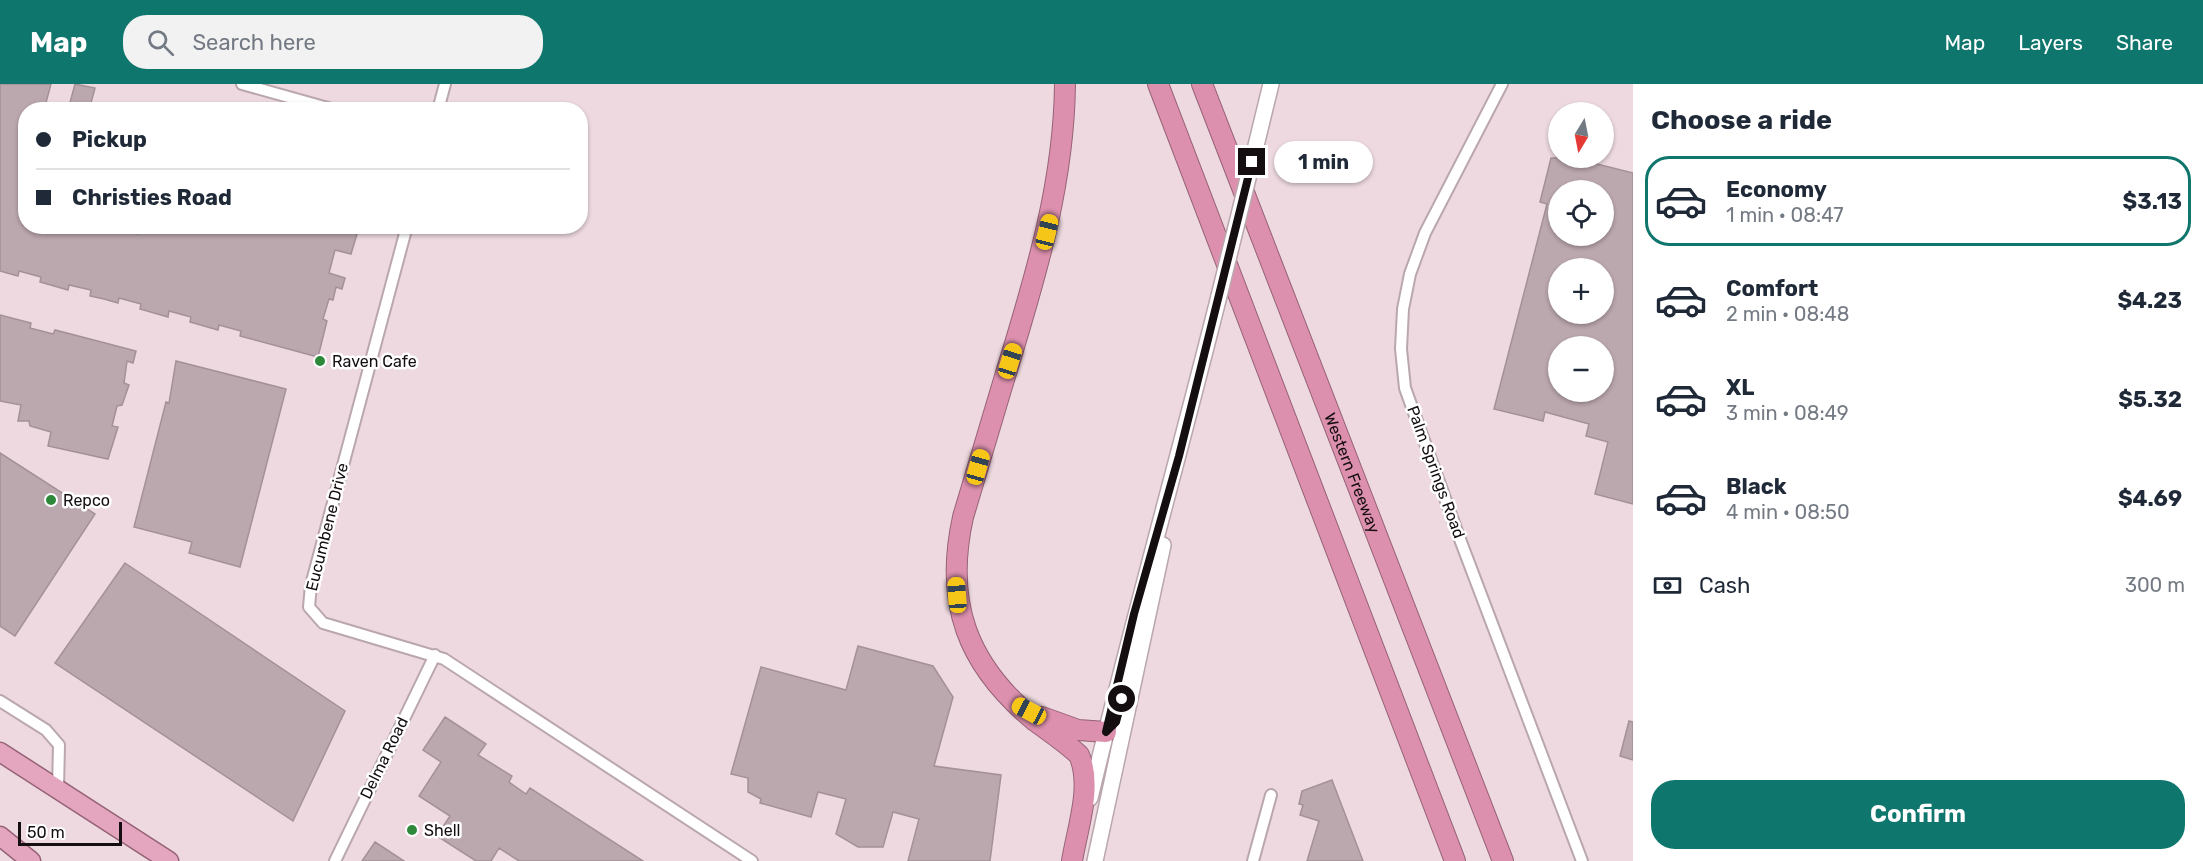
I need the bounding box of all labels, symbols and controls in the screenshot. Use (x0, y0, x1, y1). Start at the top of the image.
search box (123, 15, 543, 69)
text: Map (30, 26, 87, 59)
icon: search (144, 26, 177, 59)
text: Search here (192, 29, 316, 56)
text: Map (1944, 30, 1985, 55)
text: Layers (2018, 30, 2083, 55)
text: Share (2116, 30, 2173, 55)
north arrow (1548, 102, 1614, 168)
map controls (1548, 102, 1614, 402)
text: Choose a ride (1651, 104, 1832, 136)
text: Pickup (72, 126, 147, 153)
callout: 1 min (1273, 141, 1372, 183)
route end (1238, 148, 1265, 175)
text: 1 min (1298, 150, 1349, 174)
icon: car (1654, 174, 1708, 228)
text: Economy (1726, 176, 1827, 203)
button: locate (1548, 180, 1614, 246)
text: Christies Road (72, 184, 232, 211)
text: $3.13 (2123, 188, 2182, 215)
text: 1 min · 08:47 (1726, 203, 1843, 227)
car (1034, 212, 1060, 252)
button: + (1548, 258, 1614, 324)
icon: car (1654, 273, 1708, 327)
text: Comfort (1726, 275, 1818, 302)
text: $4.23 (2117, 287, 2182, 314)
text: 2 min · 08:48 (1726, 302, 1849, 326)
button: − (1548, 336, 1614, 402)
car (996, 341, 1024, 381)
place label: Raven Cafe (332, 352, 417, 371)
marker: Raven Cafe (313, 354, 327, 368)
icon: car (1654, 372, 1708, 426)
text: XL (1726, 374, 1754, 401)
text: $5.32 (2118, 386, 2182, 413)
text: 3 min · 08:49 (1726, 401, 1849, 425)
street label: Palm Springs Road (1403, 403, 1469, 541)
street label: Western Freeway (1321, 410, 1385, 536)
car (964, 447, 992, 487)
street label: Eucumbene Drive (302, 461, 352, 593)
icon: car (1654, 471, 1708, 525)
text: Black (1726, 473, 1787, 500)
text: $4.69 (2118, 485, 2182, 512)
place label: Repco (63, 491, 110, 510)
marker: Repco (44, 493, 58, 507)
text: 4 min · 08:50 (1726, 500, 1850, 524)
icon: cash (1651, 569, 1684, 602)
text: Cash (1699, 572, 1750, 599)
text: 300 m (2125, 573, 2185, 597)
car (947, 576, 967, 614)
route start (1108, 685, 1135, 712)
car (1009, 695, 1049, 727)
street label: Delma Road (356, 714, 412, 802)
button: Confirm (1651, 780, 2185, 849)
scale bar (18, 819, 122, 846)
place label: Shell (424, 821, 460, 840)
text: 50 m (27, 823, 65, 842)
marker: Shell (405, 823, 419, 837)

